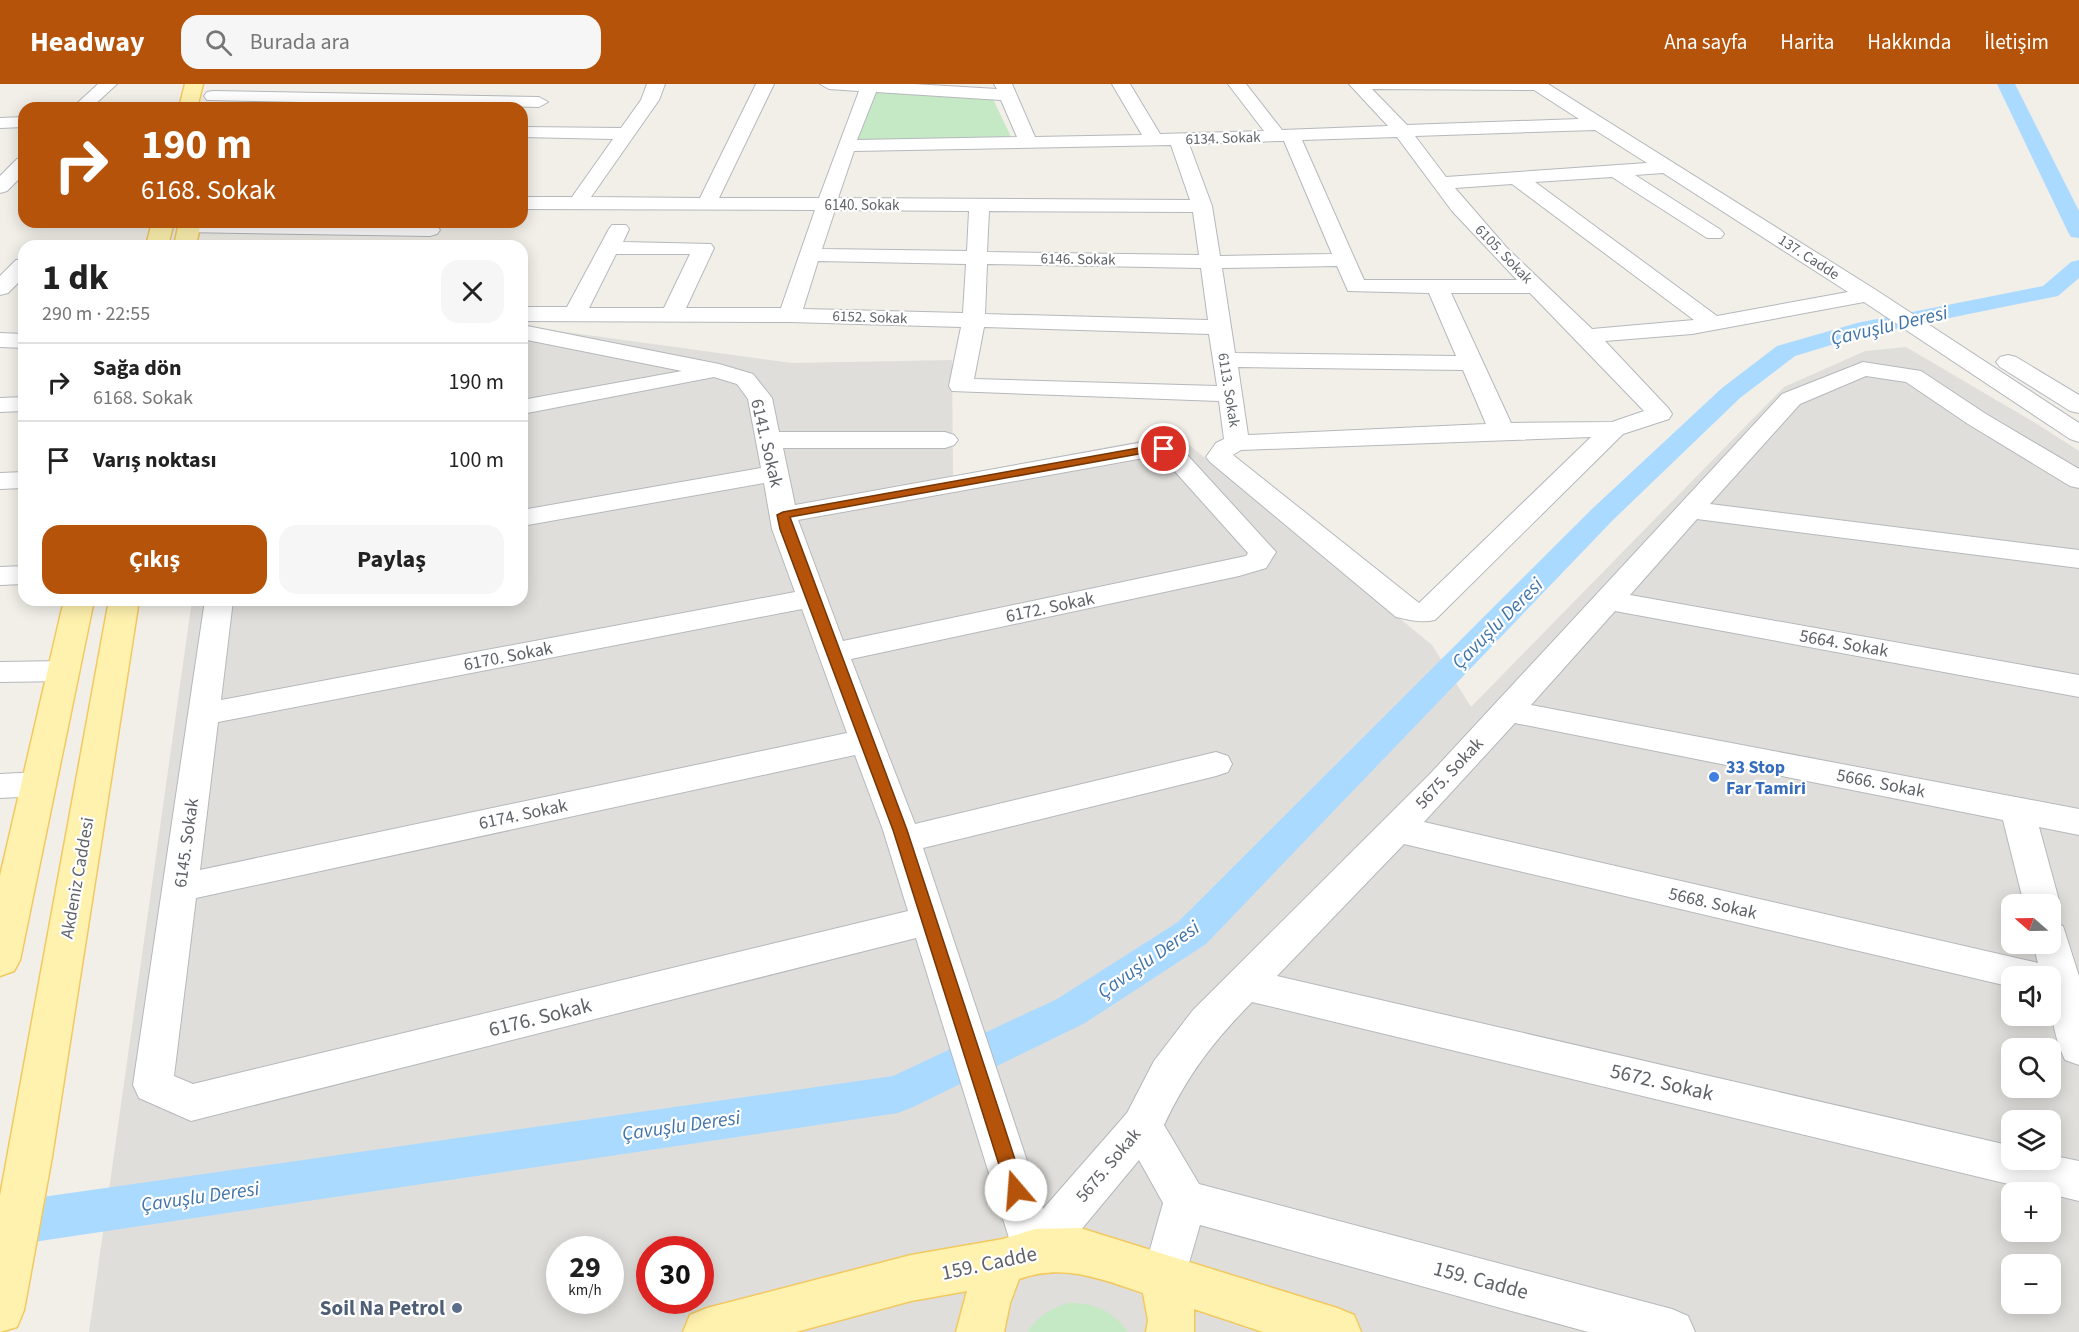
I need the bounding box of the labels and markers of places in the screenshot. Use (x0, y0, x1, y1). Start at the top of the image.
pin (1138, 423, 1189, 474)
place label: 33 Stop Far Tamiri (1726, 755, 1806, 801)
marker: 33 Stop Far Tamiri (1707, 770, 1721, 784)
place label: Soil Na Petrol (320, 1293, 445, 1323)
marker: Soil Na Petrol (450, 1301, 464, 1315)

